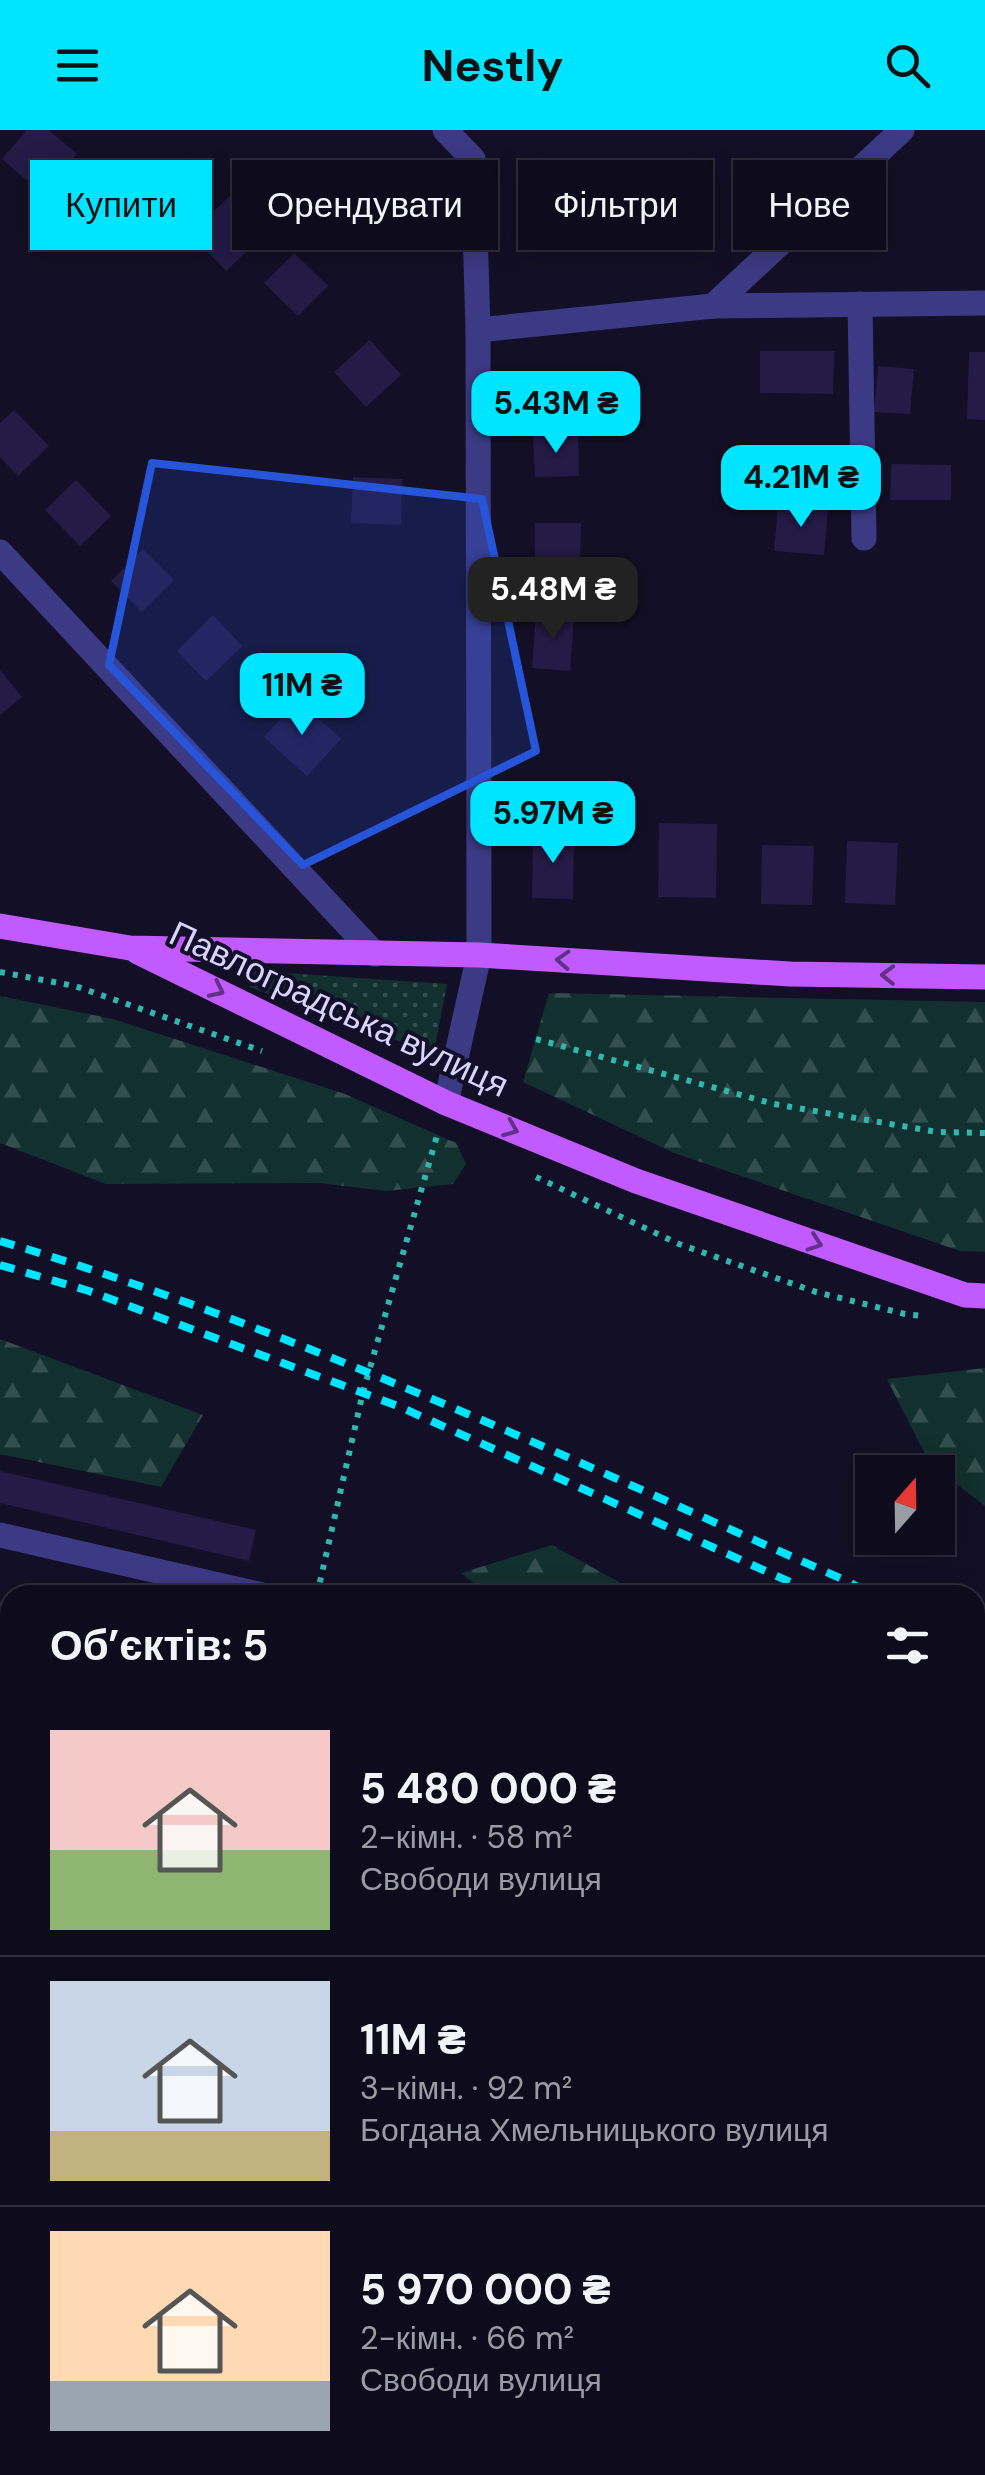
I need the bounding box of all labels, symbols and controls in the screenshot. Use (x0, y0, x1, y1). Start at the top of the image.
text: Nestly (422, 36, 563, 95)
icon: menu (50, 38, 105, 93)
icon: search (880, 38, 935, 93)
chip: Купити (30, 160, 212, 250)
chip: Орендувати (232, 160, 498, 250)
chip: Фільтри (518, 160, 713, 250)
chip: Нове (733, 160, 886, 250)
pin: 5.43M ₴ (464, 371, 648, 456)
text: 5.43M ₴ (493, 382, 619, 424)
pin: 4.21M ₴ (709, 445, 893, 530)
text: 4.21M ₴ (743, 456, 859, 498)
pin: 5.48M ₴ (461, 557, 645, 642)
text: 5.48M ₴ (490, 568, 616, 610)
pin: 11M ₴ (232, 653, 372, 738)
text: 11M ₴ (262, 664, 342, 706)
pin: 5.97M ₴ (461, 781, 645, 866)
text: 5.97M ₴ (492, 792, 614, 834)
street label: Павлоградська вулиця (162, 910, 516, 1108)
one-way arrow (554, 950, 570, 971)
one-way arrow (879, 965, 895, 986)
one-way arrow (207, 978, 225, 998)
one-way arrow (501, 1118, 519, 1138)
one-way arrow (806, 1231, 823, 1252)
north arrow (855, 1455, 955, 1555)
map controls (855, 1455, 955, 1555)
text: Об’єктів: 5 (50, 1618, 268, 1673)
icon: filters (880, 1618, 935, 1673)
text: 5 480 000 ₴ (360, 1761, 616, 1816)
icon: home (130, 1770, 250, 1890)
text: 2-кімн. · 58 m² (360, 1816, 573, 1858)
text: Свободи вулиця (360, 1858, 602, 1900)
text: 11M ₴ (360, 2012, 466, 2067)
icon: home (130, 2021, 250, 2141)
text: 3-кімн. · 92 m² (360, 2067, 572, 2109)
text: Богдана Хмельницького вулиця (360, 2109, 829, 2151)
text: 5 970 000 ₴ (360, 2262, 611, 2317)
icon: home (130, 2271, 250, 2391)
text: 2-кімн. · 66 m² (360, 2317, 574, 2359)
text: Свободи вулиця (360, 2359, 602, 2401)

